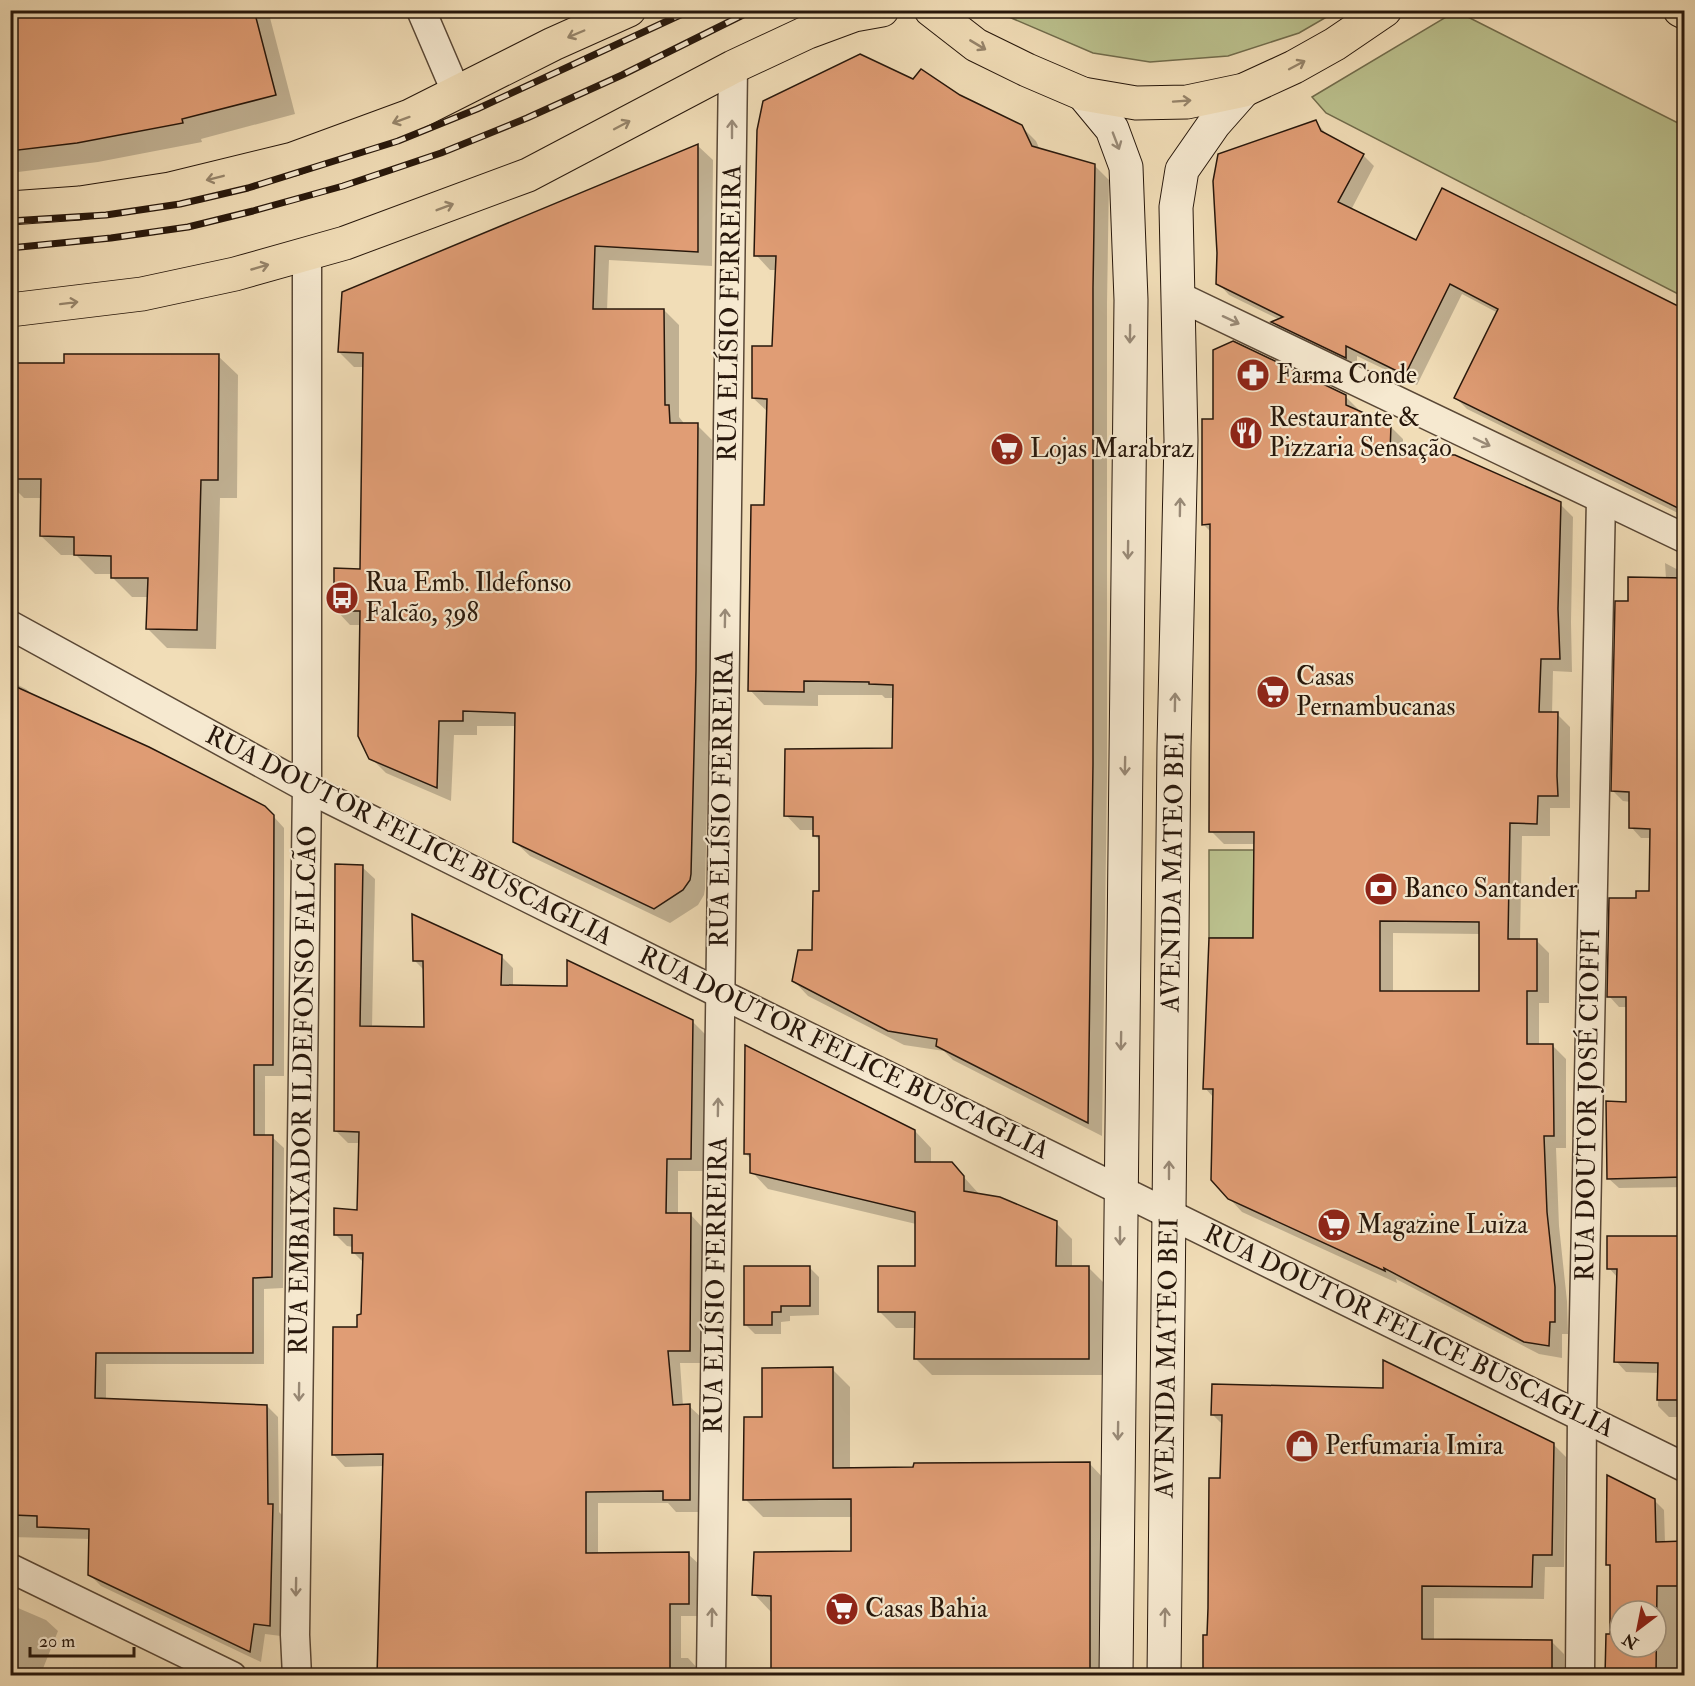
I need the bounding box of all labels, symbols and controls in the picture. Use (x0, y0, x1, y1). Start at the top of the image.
one-way arrow (567, 29, 585, 40)
one-way arrow (969, 39, 986, 51)
one-way arrow (1288, 59, 1305, 71)
one-way arrow (1172, 96, 1192, 107)
one-way arrow (392, 115, 410, 126)
one-way arrow (613, 119, 630, 131)
one-way arrow (726, 120, 738, 140)
one-way arrow (1111, 131, 1122, 150)
street label: RUA ELÍSIO FERREIRA (709, 164, 749, 462)
one-way arrow (206, 173, 225, 184)
one-way arrow (436, 201, 454, 212)
one-way arrow (250, 261, 269, 272)
one-way arrow (58, 297, 78, 308)
one-way arrow (1222, 315, 1240, 327)
one-way arrow (1124, 324, 1136, 344)
pharmacy icon: Farma Conde (1235, 357, 1271, 393)
place label: Farma Conde (1276, 359, 1417, 391)
place label: Restaurante & Pizzaria Sensação (1269, 402, 1452, 464)
restaurant icon: Restaurante & Pizzaria Sensação (1228, 415, 1264, 451)
supermarket icon: Lojas Marabraz (989, 431, 1025, 467)
place label: Lojas Marabraz (1030, 433, 1195, 465)
one-way arrow (1473, 436, 1491, 448)
one-way arrow (1174, 498, 1185, 518)
one-way arrow (1122, 540, 1133, 560)
place label: Rua Emb. Ildefonso Falcão, 398 (365, 567, 571, 629)
bus stop icon: Rua Emb. Ildefonso Falcão, 398 (324, 580, 360, 616)
one-way arrow (719, 609, 731, 629)
street label: RUA ELÍSIO FERREIRA (701, 650, 741, 948)
place label: Casas Pernambucanas (1296, 661, 1456, 723)
supermarket icon: Casas Pernambucanas (1255, 674, 1291, 710)
one-way arrow (1169, 693, 1181, 713)
street label: RUA DOUTOR FELICE BUSCAGLIA (200, 719, 618, 953)
street label: AVENIDA MATEO BEI (1155, 732, 1191, 1013)
one-way arrow (1119, 756, 1131, 776)
street label: RUA EMBAIXADOR ILDEFONSO FALCÃO (281, 825, 324, 1355)
bank icon: Banco Santander (1363, 871, 1399, 907)
place label: Banco Santander (1404, 873, 1578, 905)
street label: RUA DOUTOR JOSÉ CIOFFI (1567, 928, 1607, 1282)
street label: RUA DOUTOR FELICE BUSCAGLIA (634, 939, 1055, 1167)
one-way arrow (1115, 1030, 1127, 1050)
one-way arrow (712, 1098, 723, 1118)
street label: RUA ELÍSIO FERREIRA (695, 1136, 735, 1434)
one-way arrow (1163, 1161, 1175, 1181)
supermarket icon: Magazine Luiza (1316, 1207, 1352, 1243)
place label: Magazine Luiza (1357, 1209, 1528, 1241)
street label: RUA DOUTOR FELICE BUSCAGLIA (1199, 1217, 1620, 1445)
street label: AVENIDA MATEO BEI (1149, 1218, 1185, 1499)
one-way arrow (1114, 1225, 1126, 1245)
one-way arrow (293, 1382, 305, 1402)
one-way arrow (1112, 1420, 1124, 1440)
shop icon: Perfumaria Imira (1284, 1428, 1320, 1464)
place label: Perfumaria Imira (1325, 1430, 1504, 1462)
one-way arrow (290, 1577, 302, 1597)
supermarket icon: Casas Bahia (824, 1591, 860, 1627)
place label: Casas Bahia (865, 1593, 988, 1625)
north arrow (1608, 1599, 1668, 1659)
one-way arrow (706, 1608, 718, 1628)
one-way arrow (1159, 1608, 1170, 1628)
scale bar (30, 1620, 134, 1658)
text: N (1619, 1628, 1643, 1654)
text: 20 m (39, 1630, 75, 1653)

